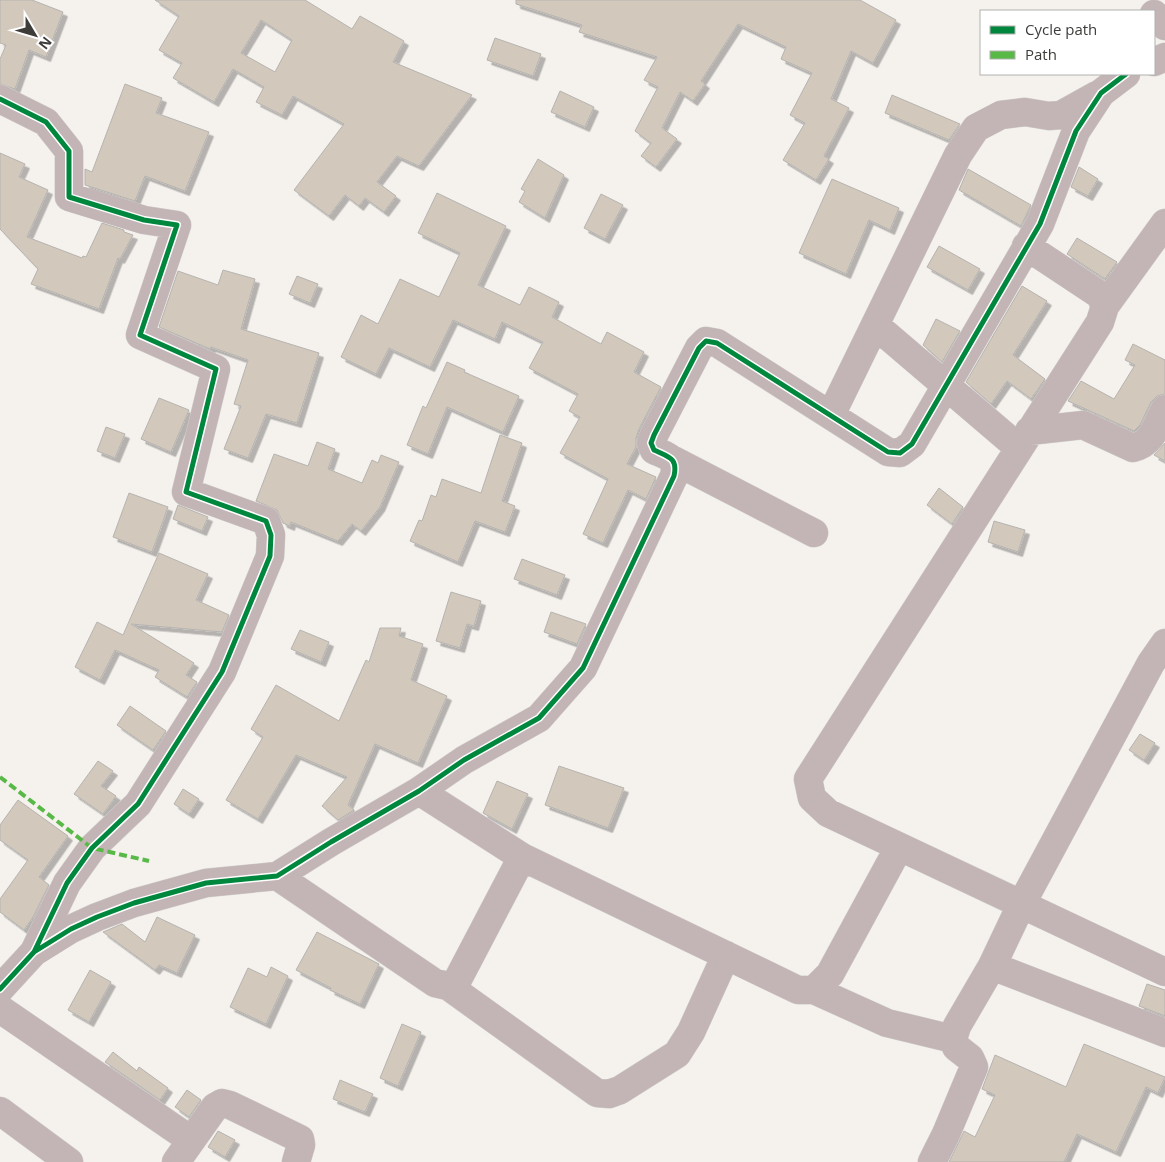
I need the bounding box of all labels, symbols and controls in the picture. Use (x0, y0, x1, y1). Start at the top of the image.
north arrow (10, 10, 60, 60)
legend (980, 10, 1155, 75)
text: Cycle path (1025, 19, 1097, 39)
text: N (35, 33, 57, 54)
text: Path (1025, 44, 1057, 64)

